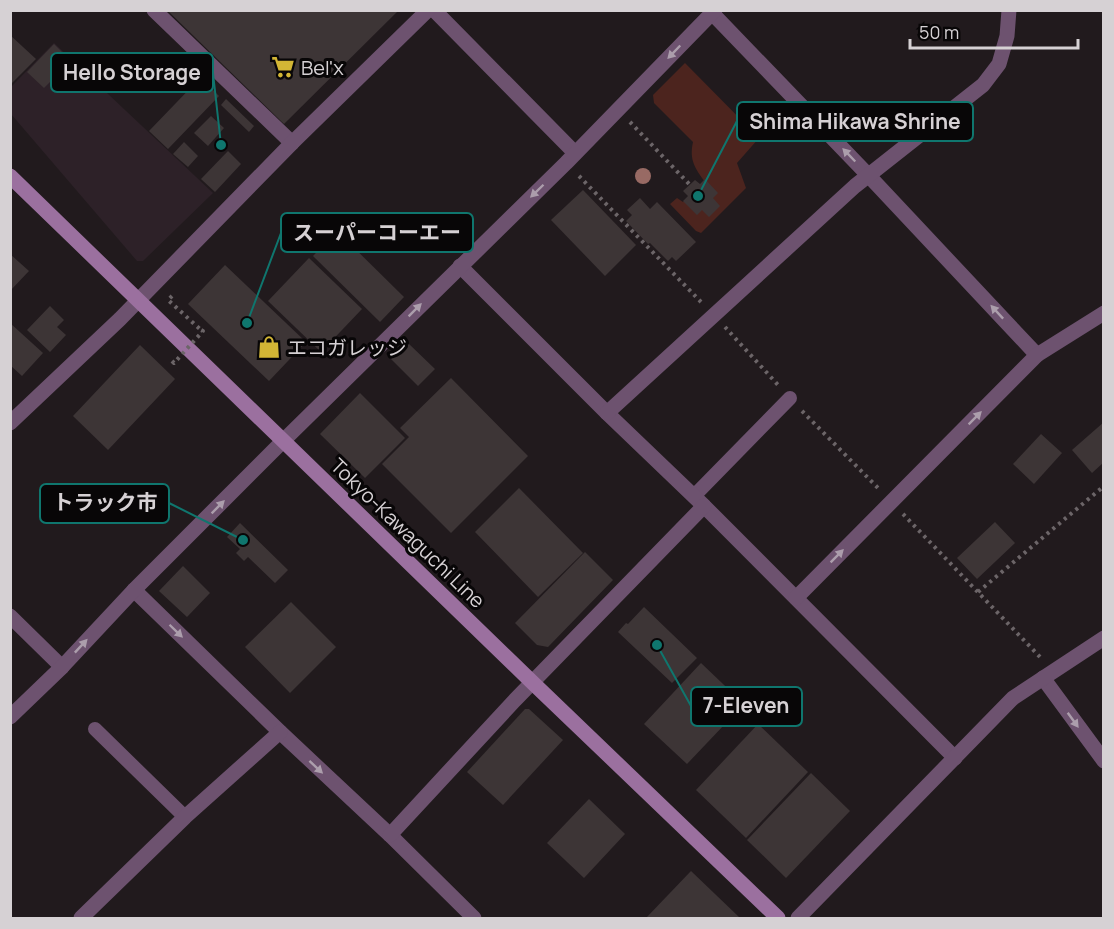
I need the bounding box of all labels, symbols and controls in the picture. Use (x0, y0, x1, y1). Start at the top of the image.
scale bar (910, 12, 1078, 50)
text: 50 m (919, 20, 959, 44)
one-way arrow (667, 45, 681, 59)
callout: Hello Storage (51, 53, 213, 92)
supermarket icon: Bel'x (270, 54, 296, 80)
place label: Bel'x (301, 54, 344, 81)
text: Hello Storage (63, 58, 201, 86)
callout: Shima Hikawa Shrine (737, 102, 973, 141)
text: Shima Hikawa Shrine (749, 107, 961, 135)
one-way arrow (842, 148, 856, 163)
one-way arrow (529, 184, 544, 198)
callout: スーパーコーエー (281, 213, 473, 252)
text: スーパーコーエー (293, 218, 461, 246)
one-way arrow (408, 303, 423, 317)
one-way arrow (990, 305, 1004, 320)
shop icon: エコガレッジ (256, 334, 282, 360)
place label: エコガレッジ (287, 334, 407, 361)
one-way arrow (967, 411, 981, 425)
street label: Tokyo-Kawaguchi Line (325, 452, 491, 614)
callout: トラック市 (40, 484, 169, 523)
text: トラック市 (53, 488, 158, 516)
one-way arrow (210, 500, 224, 514)
one-way arrow (830, 549, 844, 564)
one-way arrow (169, 624, 184, 638)
one-way arrow (74, 640, 88, 654)
callout: 7-Eleven (691, 687, 802, 726)
text: 7-Eleven (702, 691, 790, 719)
one-way arrow (1067, 711, 1079, 727)
one-way arrow (309, 759, 323, 773)

